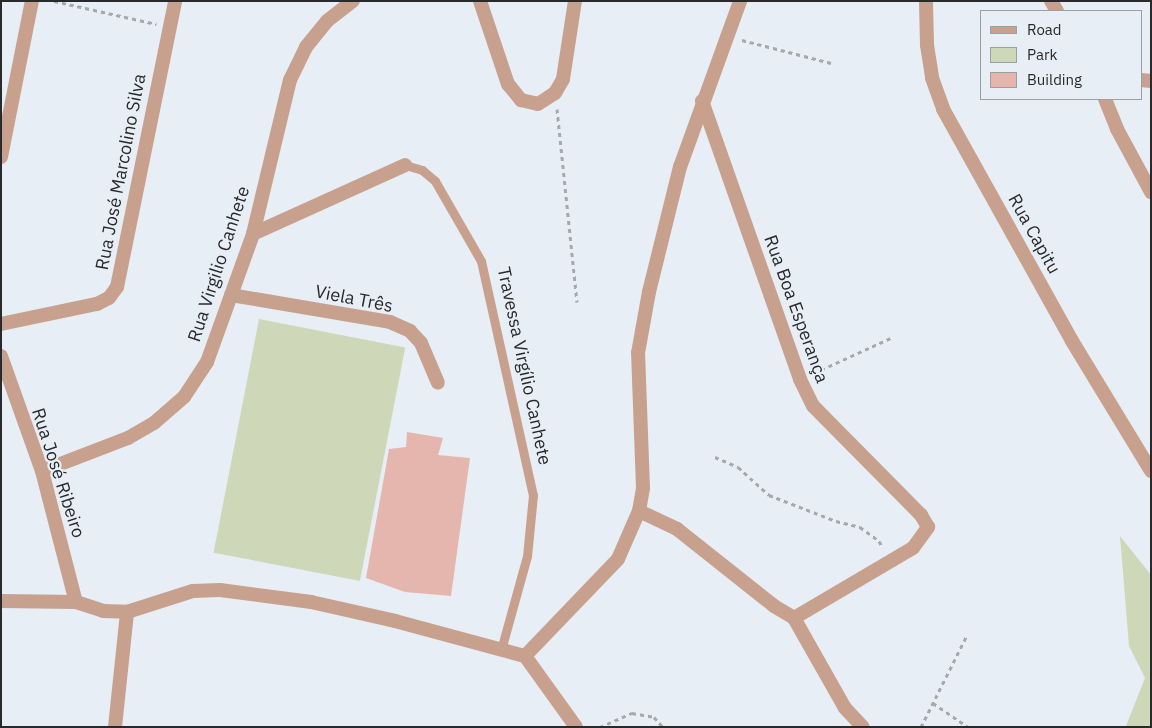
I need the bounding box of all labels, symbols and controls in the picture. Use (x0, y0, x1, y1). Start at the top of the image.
legend (980, 10, 1142, 100)
text: Road (1027, 20, 1062, 39)
text: Park (1027, 45, 1057, 64)
text: Building (1027, 70, 1082, 89)
street label: Rua José Marcolino Silva (91, 72, 151, 272)
street label: Rua Virgilio Canhete (184, 184, 254, 344)
street label: Rua Capitu (1003, 190, 1065, 278)
street label: Rua Boa Esperança (759, 232, 833, 386)
street label: Travessa Virgílio Canhete (492, 265, 556, 467)
street label: Viela Três (313, 281, 395, 317)
street label: Rua José Ribeiro (27, 405, 89, 541)

